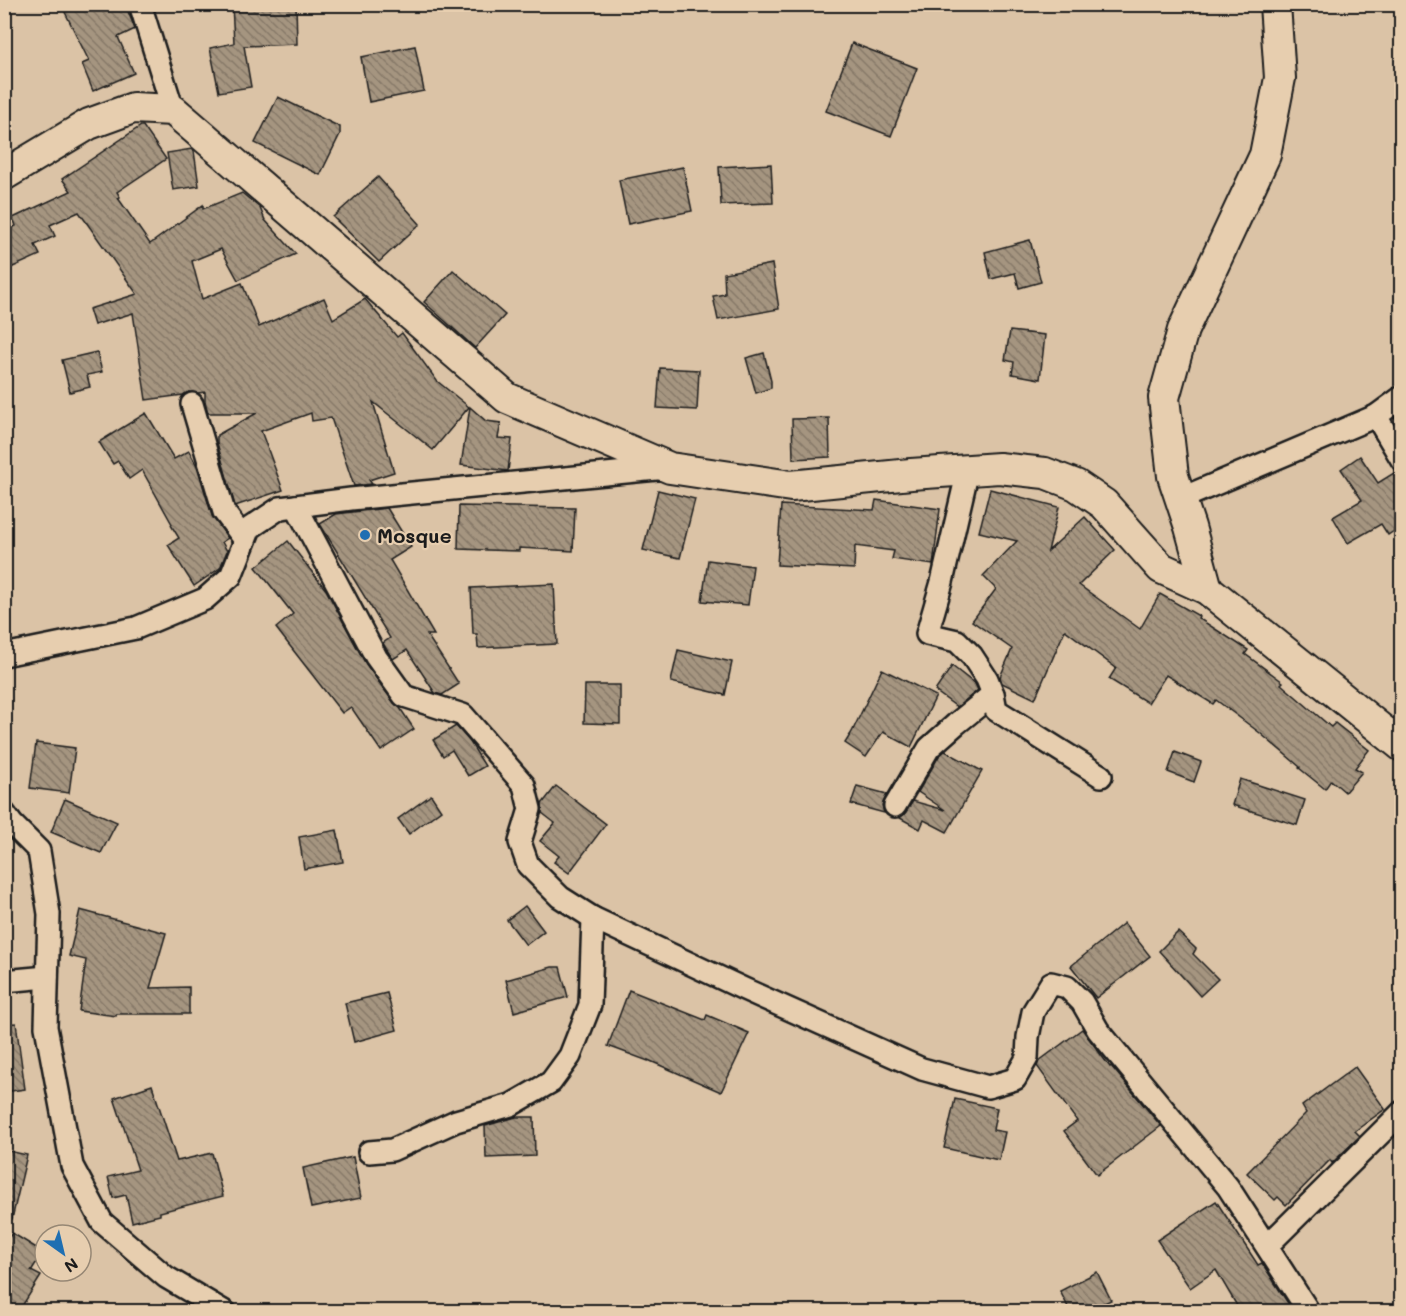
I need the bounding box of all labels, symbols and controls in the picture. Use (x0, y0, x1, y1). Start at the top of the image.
place label: Mosque (377, 522, 452, 548)
marker: Mosque (358, 528, 372, 542)
north arrow (33, 1223, 93, 1283)
text: N (61, 1254, 83, 1278)

